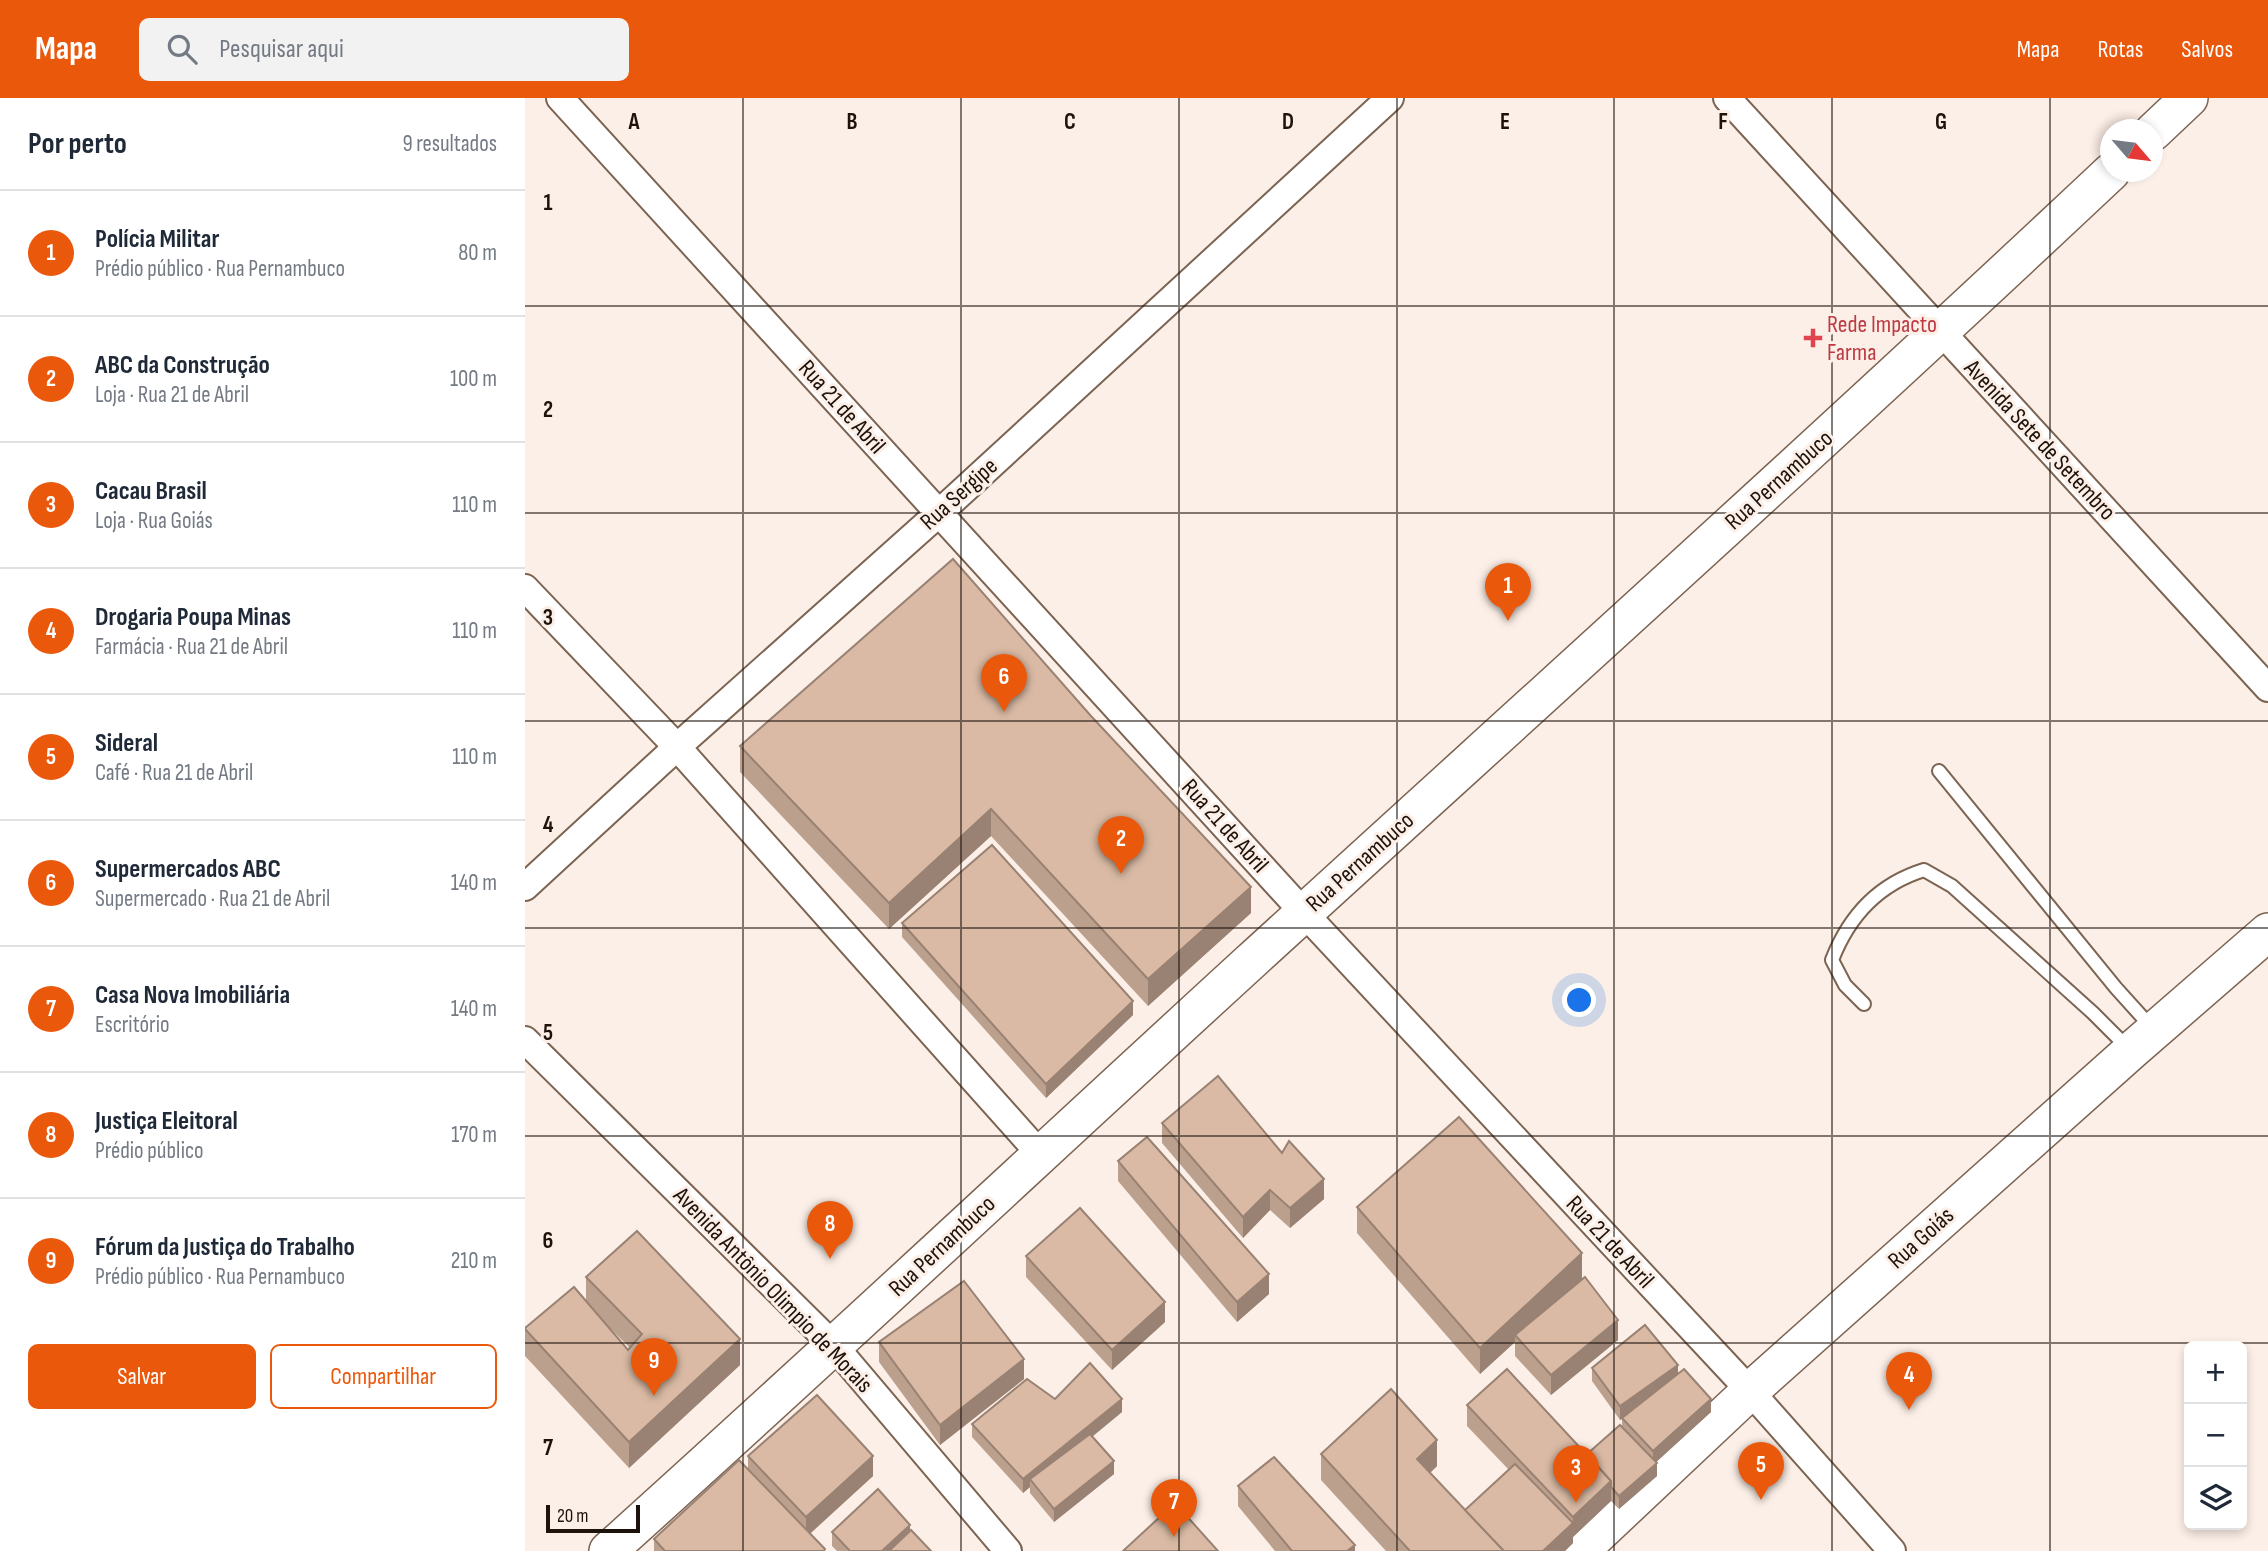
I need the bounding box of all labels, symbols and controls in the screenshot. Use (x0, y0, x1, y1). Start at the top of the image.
search box (139, 18, 629, 81)
text: Mapa (35, 29, 97, 69)
icon: search (163, 30, 201, 68)
text: Pesquisar aqui (219, 34, 344, 65)
text: Mapa (2017, 35, 2060, 64)
text: Rotas (2098, 35, 2143, 64)
text: Salvos (2181, 35, 2233, 64)
text: A (628, 108, 641, 136)
text: B (847, 108, 858, 136)
text: C (1064, 108, 1076, 136)
text: D (1282, 108, 1294, 136)
text: E (1500, 108, 1510, 136)
text: F (1718, 108, 1728, 136)
text: G (1935, 108, 1947, 136)
north arrow (2100, 119, 2163, 182)
text: Por perto (28, 126, 127, 162)
text: 9 resultados (402, 130, 497, 158)
text: 1 (543, 189, 553, 217)
text: Polícia Militar (95, 224, 219, 255)
text: 1 (46, 239, 56, 267)
text: 80 m (458, 239, 497, 267)
text: Prédio público · Rua Pernambuco (95, 255, 345, 283)
place label: Rede Impacto Farma (1827, 310, 1937, 367)
marker: Rede Impacto Farma (1805, 330, 1821, 346)
text: ABC da Construção (95, 350, 270, 381)
street label: Avenida Sete de Setembro (1957, 353, 2122, 526)
street label: Rua 21 de Abril (792, 354, 892, 460)
text: 2 (46, 365, 56, 393)
text: 100 m (450, 365, 497, 393)
text: Loja · Rua 21 de Abril (95, 381, 249, 409)
text: 2 (543, 396, 553, 424)
street label: Rua Pernambuco (1719, 424, 1839, 536)
street label: Rua Sergipe (914, 452, 1004, 536)
text: Cacau Brasil (95, 476, 207, 507)
text: 3 (46, 491, 56, 519)
text: 110 m (452, 491, 497, 519)
text: Loja · Rua Goiás (95, 507, 213, 535)
pin: 1 (1485, 563, 1531, 621)
text: Drogaria Poupa Minas (95, 602, 291, 633)
text: 3 (543, 604, 553, 632)
text: 4 (46, 617, 56, 645)
text: 110 m (452, 617, 497, 645)
text: Farmácia · Rua 21 de Abril (95, 633, 288, 661)
pin: 6 (981, 654, 1027, 712)
text: Sideral (95, 728, 158, 759)
text: 5 (46, 743, 56, 771)
text: 110 m (452, 743, 497, 771)
text: Café · Rua 21 de Abril (95, 759, 253, 787)
street label: Rua 21 de Abril (1175, 773, 1275, 879)
street label: Rua Pernambuco (1300, 806, 1420, 918)
text: 4 (543, 811, 554, 839)
pin: 2 (1098, 816, 1144, 874)
text: Supermercados ABC (95, 854, 281, 885)
text: 6 (46, 869, 56, 897)
text: 140 m (451, 869, 497, 897)
text: Supermercado · Rua 21 de Abril (95, 885, 330, 913)
text: Casa Nova Imobiliária (95, 980, 290, 1011)
your location (1562, 983, 1596, 1017)
text: 7 (46, 995, 56, 1023)
text: 140 m (451, 995, 497, 1023)
text: Escritório (95, 1011, 169, 1039)
text: 5 (543, 1019, 553, 1047)
text: Justiça Eleitoral (95, 1106, 238, 1137)
text: 8 (46, 1121, 56, 1149)
text: 170 m (451, 1121, 497, 1149)
text: Prédio público (95, 1137, 204, 1165)
street label: Avenida Antônio Olimpio de Morais (666, 1180, 879, 1399)
street label: Rua Pernambuco (883, 1189, 1001, 1303)
street label: Rua 21 de Abril (1560, 1190, 1660, 1294)
pin: 8 (807, 1201, 853, 1259)
street label: Rua Goiás (1882, 1201, 1960, 1275)
text: 6 (543, 1227, 553, 1255)
text: Fórum da Justiça do Trabalho (95, 1232, 355, 1263)
text: 9 (46, 1247, 56, 1275)
text: 210 m (451, 1247, 497, 1275)
text: Prédio público · Rua Pernambuco (95, 1263, 345, 1291)
pin: 9 (631, 1338, 677, 1396)
map controls (2184, 1341, 2247, 1530)
button: + (2184, 1341, 2247, 1404)
button: Salvar (28, 1344, 256, 1409)
button: Compartilhar (270, 1344, 497, 1409)
pin: 4 (1886, 1352, 1932, 1410)
button: − (2184, 1404, 2247, 1467)
text: 7 (543, 1434, 553, 1462)
pin: 5 (1738, 1442, 1784, 1500)
pin: 3 (1553, 1445, 1599, 1503)
button: layers (2184, 1467, 2247, 1530)
pin: 7 (1151, 1479, 1197, 1537)
scale bar (546, 1502, 641, 1534)
text: 20 m (557, 1505, 589, 1528)

